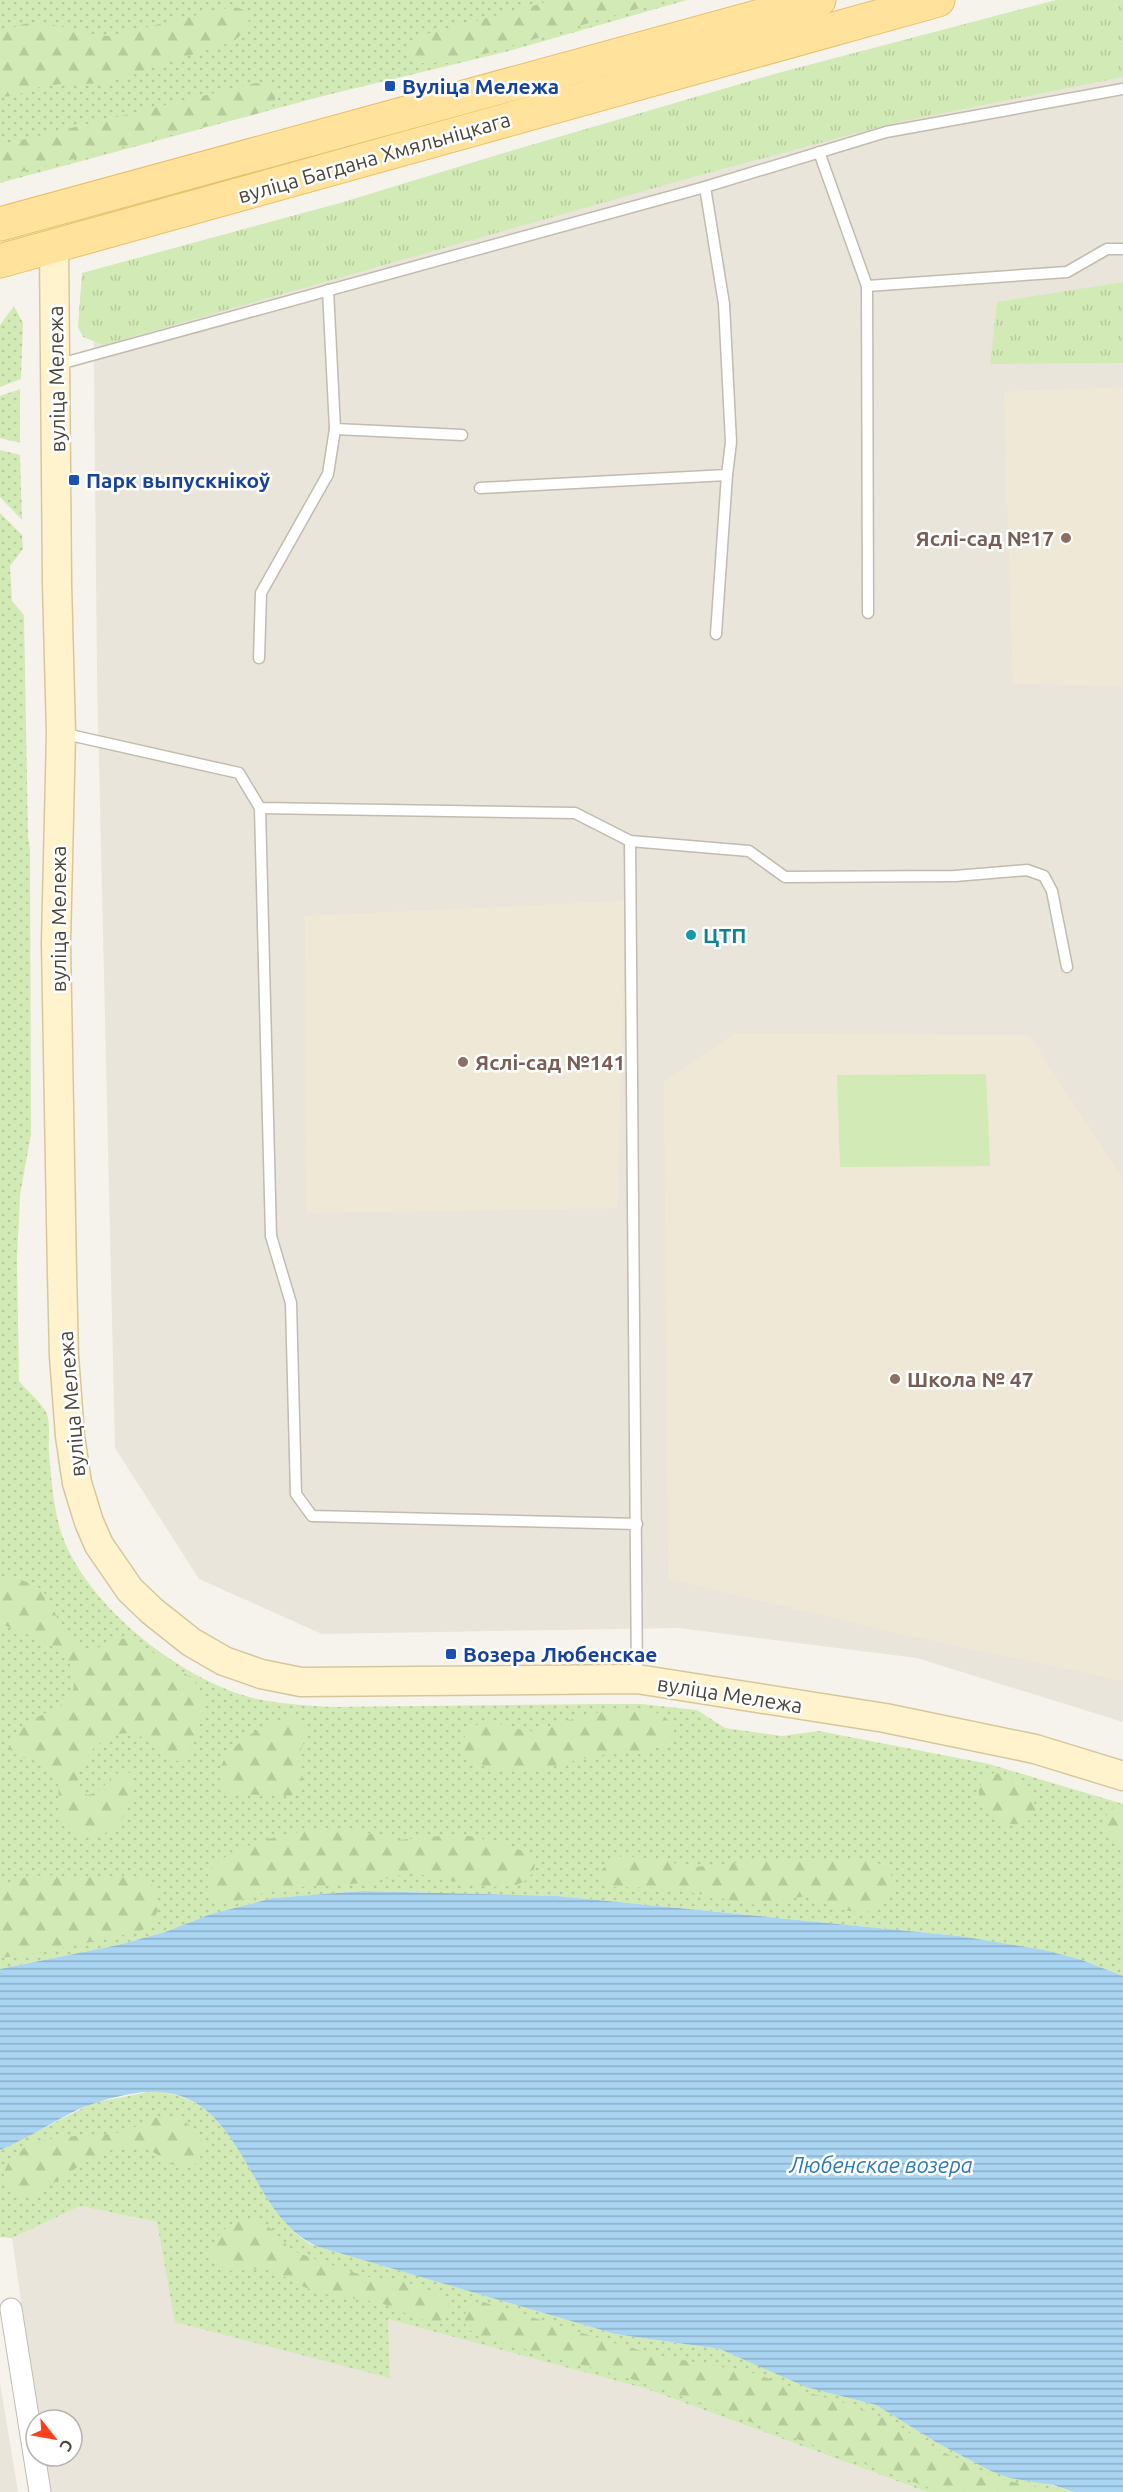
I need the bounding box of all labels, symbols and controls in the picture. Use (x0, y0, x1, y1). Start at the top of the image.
place label: Вуліца Мележа (402, 74, 559, 98)
marker: Вуліца Мележа (383, 79, 397, 93)
street label: вуліца Багдана Хмяльніцкага (235, 107, 513, 207)
street label: вуліца Мележа (43, 305, 69, 453)
place label: Парк выпускнікоў (86, 468, 270, 492)
marker: Парк выпускнікоў (67, 473, 81, 487)
place label: Яслі-сад №17 (916, 526, 1054, 550)
marker: Яслі-сад №17 (1059, 531, 1073, 545)
street label: вуліца Мележа (46, 846, 70, 992)
place label: ЦТП (703, 923, 747, 947)
marker: ЦТП (684, 928, 698, 942)
place label: Яслі-сад №141 (475, 1050, 625, 1074)
marker: Яслі-сад №141 (456, 1055, 470, 1069)
street label: вуліца Мележа (53, 1330, 89, 1478)
place label: Школа № 47 (907, 1367, 1034, 1391)
marker: Школа № 47 (888, 1372, 902, 1386)
place label: Возера Любенскае (463, 1642, 657, 1666)
marker: Возера Любенскае (444, 1647, 458, 1661)
street label: вуліца Мележа (656, 1671, 804, 1717)
water label: Любенскае возера (788, 2152, 973, 2177)
north arrow (24, 2408, 84, 2468)
text: С (57, 2437, 77, 2455)

